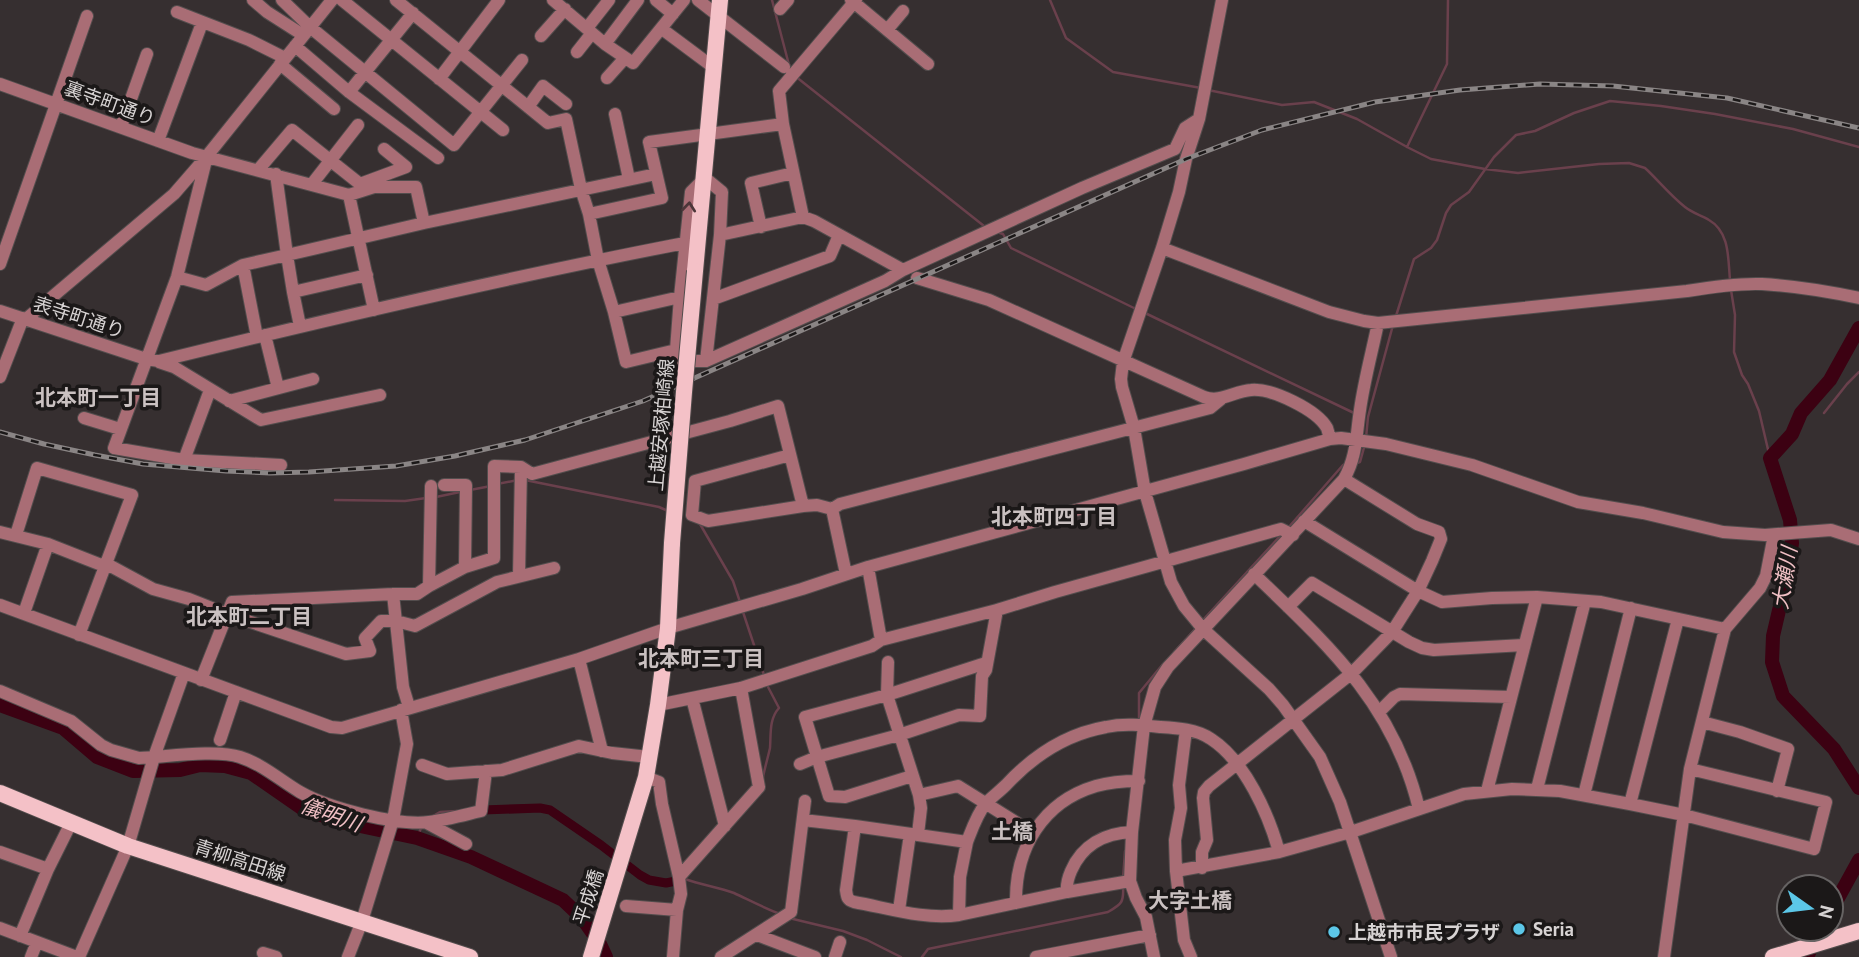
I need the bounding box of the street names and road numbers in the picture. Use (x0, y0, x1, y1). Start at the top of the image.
street label: 裏寺町通り (61, 75, 159, 131)
street label: 表寺町通り (30, 291, 128, 343)
street label: 上越安塚柏崎線 (643, 358, 679, 492)
street label: 青柳高田線 (191, 834, 289, 886)
street label: 平成橋 (568, 866, 608, 928)

